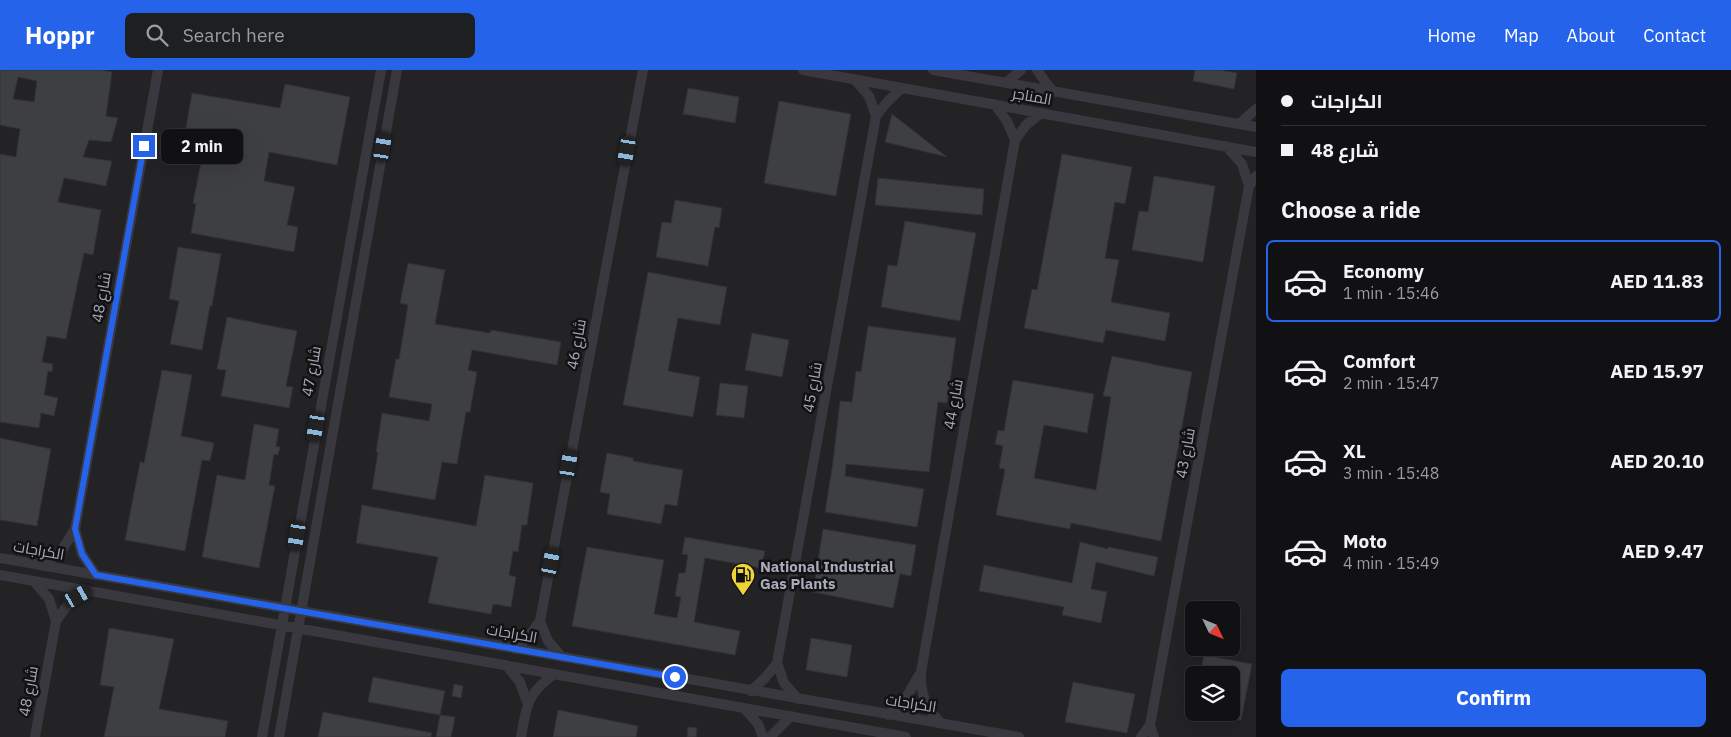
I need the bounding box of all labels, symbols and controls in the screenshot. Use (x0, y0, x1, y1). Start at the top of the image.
search box (125, 13, 475, 58)
text: Hoppr (25, 19, 95, 51)
icon: search (143, 21, 171, 49)
text: Search here (183, 23, 285, 47)
text: Home (1428, 24, 1476, 47)
text: Map (1504, 24, 1539, 47)
text: About (1567, 24, 1615, 47)
text: Contact (1643, 24, 1706, 47)
street label: المناجر (1010, 83, 1053, 109)
text: الكراجات (1311, 89, 1382, 113)
callout: 2 min (162, 128, 244, 164)
car (373, 131, 392, 163)
route end (133, 135, 155, 157)
car (617, 135, 636, 167)
text: 2 min (181, 136, 223, 156)
text: شارع 48 (1311, 138, 1379, 162)
text: Choose a ride (1281, 195, 1421, 224)
icon: car (1283, 259, 1328, 304)
text: Economy (1343, 259, 1424, 283)
text: AED 11.83 (1610, 269, 1704, 293)
street label: شارع 48 (87, 270, 117, 324)
text: 1 min · 15:46 (1343, 283, 1439, 303)
street label: شارع 46 (562, 317, 592, 371)
street label: شارع 47 (297, 344, 327, 398)
icon: car (1283, 349, 1328, 394)
text: Comfort (1343, 349, 1416, 373)
text: AED 15.97 (1610, 359, 1704, 383)
street label: شارع 45 (798, 360, 828, 414)
text: 2 min · 15:47 (1343, 373, 1439, 393)
street label: شارع 44 (939, 377, 969, 431)
car (306, 411, 325, 443)
street label: شارع 43 (1171, 426, 1201, 480)
icon: car (1283, 439, 1328, 484)
text: XL (1343, 439, 1366, 463)
car (559, 448, 578, 480)
text: AED 20.10 (1610, 449, 1704, 473)
text: 3 min · 15:48 (1343, 463, 1439, 483)
car (287, 520, 306, 552)
icon: car (1283, 529, 1328, 574)
text: Moto (1343, 529, 1387, 553)
street label: الكراجات (12, 536, 66, 564)
text: AED 9.47 (1622, 539, 1704, 563)
car (540, 546, 561, 578)
text: 4 min · 15:49 (1343, 553, 1439, 573)
place label: National Industrial Gas Plants (760, 557, 894, 593)
fuel station icon: National Industrial Gas Plants (730, 562, 756, 596)
car (61, 582, 94, 610)
north arrow (1185, 601, 1240, 656)
map controls (1185, 601, 1240, 721)
street label: الكراجات (485, 619, 539, 647)
street label: شارع 48 (14, 664, 44, 718)
route start (664, 666, 686, 688)
button: layers (1185, 666, 1240, 721)
button: Confirm (1281, 669, 1706, 727)
street label: الكراجات (884, 690, 938, 716)

